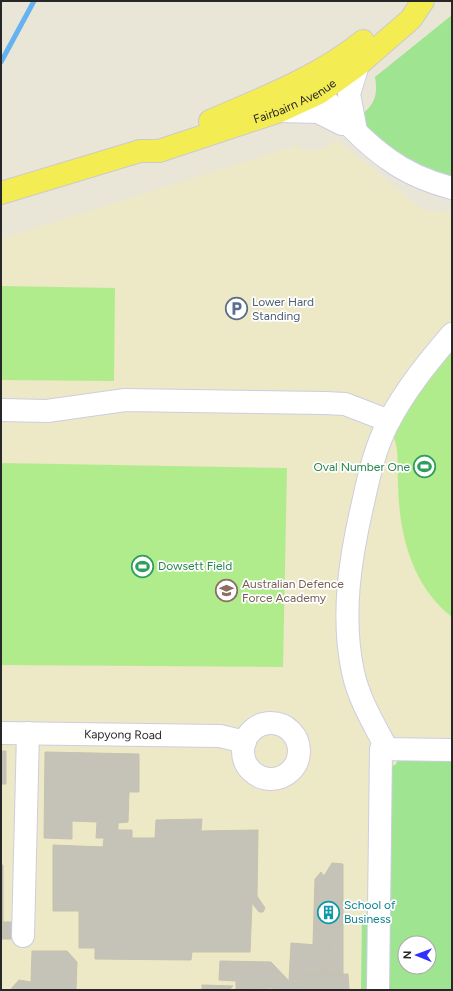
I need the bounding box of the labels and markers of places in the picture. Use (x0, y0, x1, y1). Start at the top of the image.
place label: Lower Hard Standing (252, 295, 314, 323)
parking icon: Lower Hard Standing (223, 296, 249, 322)
sports icon: Oval Number One (412, 454, 438, 480)
place label: Oval Number One (314, 460, 410, 474)
sports icon: Dowsett Field (130, 553, 156, 579)
place label: Dowsett Field (158, 559, 232, 573)
place label: Australian Defence Force Academy (242, 577, 344, 605)
school or university icon: Australian Defence Force Academy (213, 578, 239, 604)
place label: School of Business (344, 898, 396, 926)
building icon: School of Business (316, 899, 342, 925)

